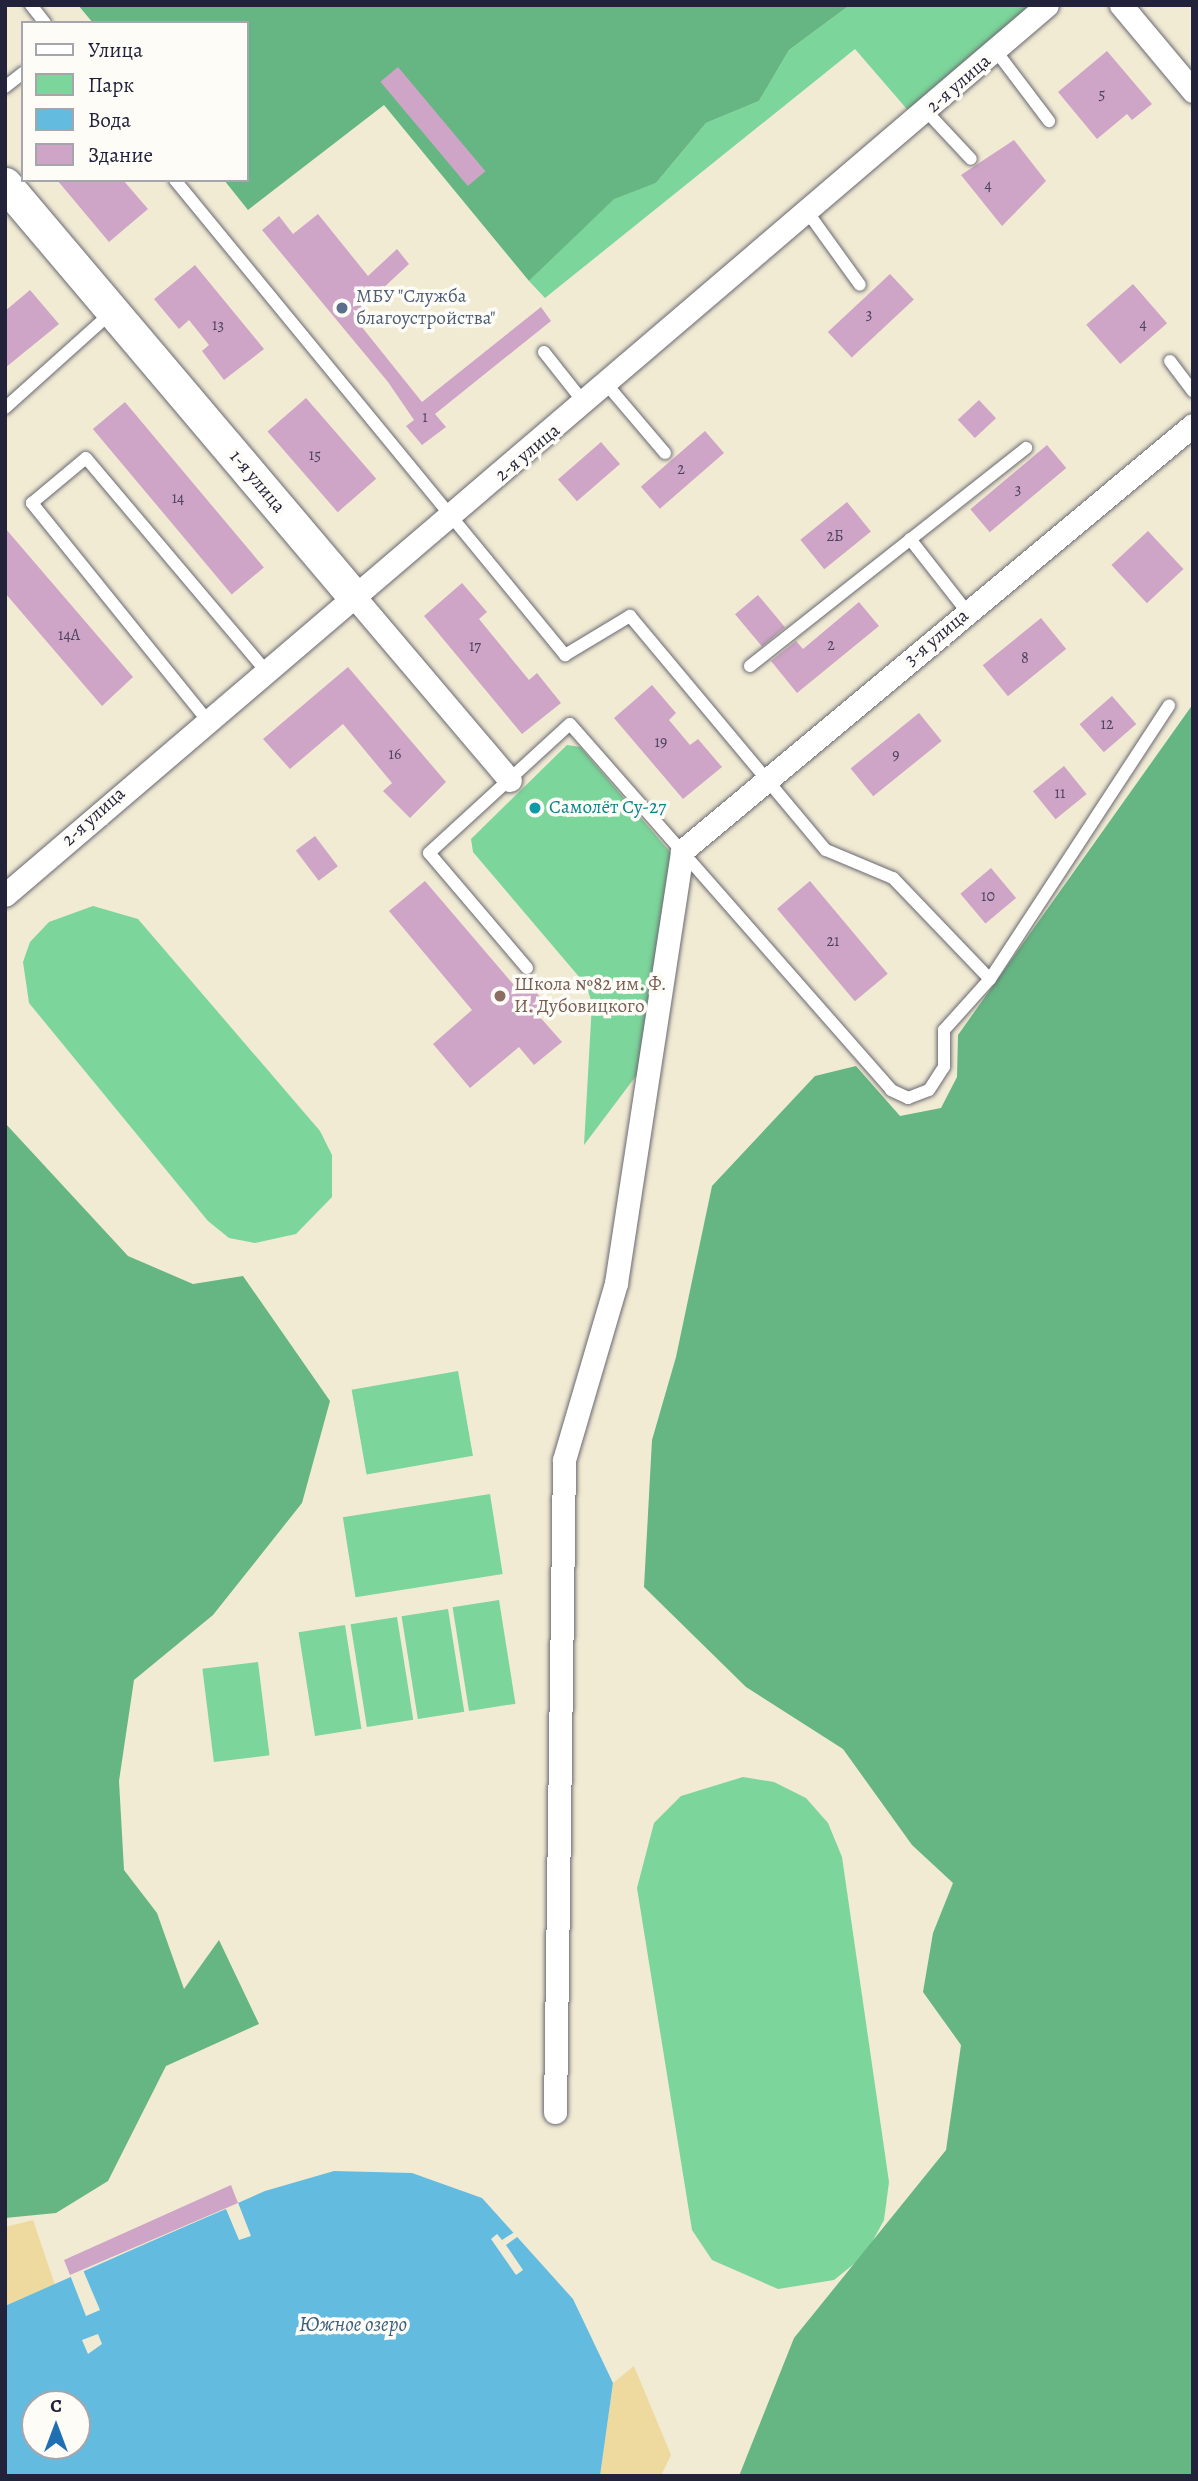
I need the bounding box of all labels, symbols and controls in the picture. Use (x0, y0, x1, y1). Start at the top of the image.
legend (21, 21, 248, 182)
text: Улица (88, 36, 143, 64)
street label: 2-я улица (922, 50, 996, 118)
text: Парк (88, 71, 134, 99)
house number: 5 (1099, 84, 1105, 104)
text: Вода (88, 106, 131, 134)
text: Здание (88, 141, 153, 169)
house number: 4 (984, 175, 992, 195)
place label: МБУ "Служба благоустройства" (356, 286, 496, 330)
marker: МБУ "Служба благоустройства" (334, 300, 350, 316)
house number: 3 (866, 304, 872, 324)
house number: 4 (1139, 314, 1147, 334)
house number: 13 (212, 315, 224, 335)
house number: 1 (422, 407, 428, 427)
street label: 2-я улица (491, 419, 565, 487)
house number: 15 (309, 445, 321, 465)
street label: 1-я улица (224, 446, 290, 518)
house number: 2 (677, 459, 685, 479)
house number: 3 (1015, 479, 1021, 499)
house number: 14 (172, 488, 184, 508)
house number: 2Б (826, 526, 844, 546)
street label: 3-я улица (900, 605, 974, 671)
house number: 14А (58, 625, 80, 645)
house number: 2 (827, 635, 835, 655)
house number: 17 (469, 636, 481, 656)
house number: 8 (1021, 648, 1029, 668)
house number: 12 (1100, 714, 1114, 734)
house number: 19 (655, 732, 667, 752)
house number: 16 (389, 744, 401, 764)
house number: 9 (892, 745, 900, 765)
street label: 2-я улица (58, 783, 130, 851)
house number: 11 (1055, 783, 1065, 803)
place label: Самолёт Су-27 (549, 797, 666, 819)
marker: Самолёт Су-27 (527, 800, 543, 816)
house number: 10 (981, 886, 995, 906)
house number: 21 (826, 931, 840, 951)
place label: Школа №82 им. Ф. И. Дубовицкого (514, 974, 667, 1018)
marker: Школа №82 им. Ф. И. Дубовицкого (492, 988, 508, 1004)
water label: Южное озеро (299, 2311, 407, 2337)
north arrow (21, 2390, 91, 2460)
text: С (50, 2393, 62, 2419)

